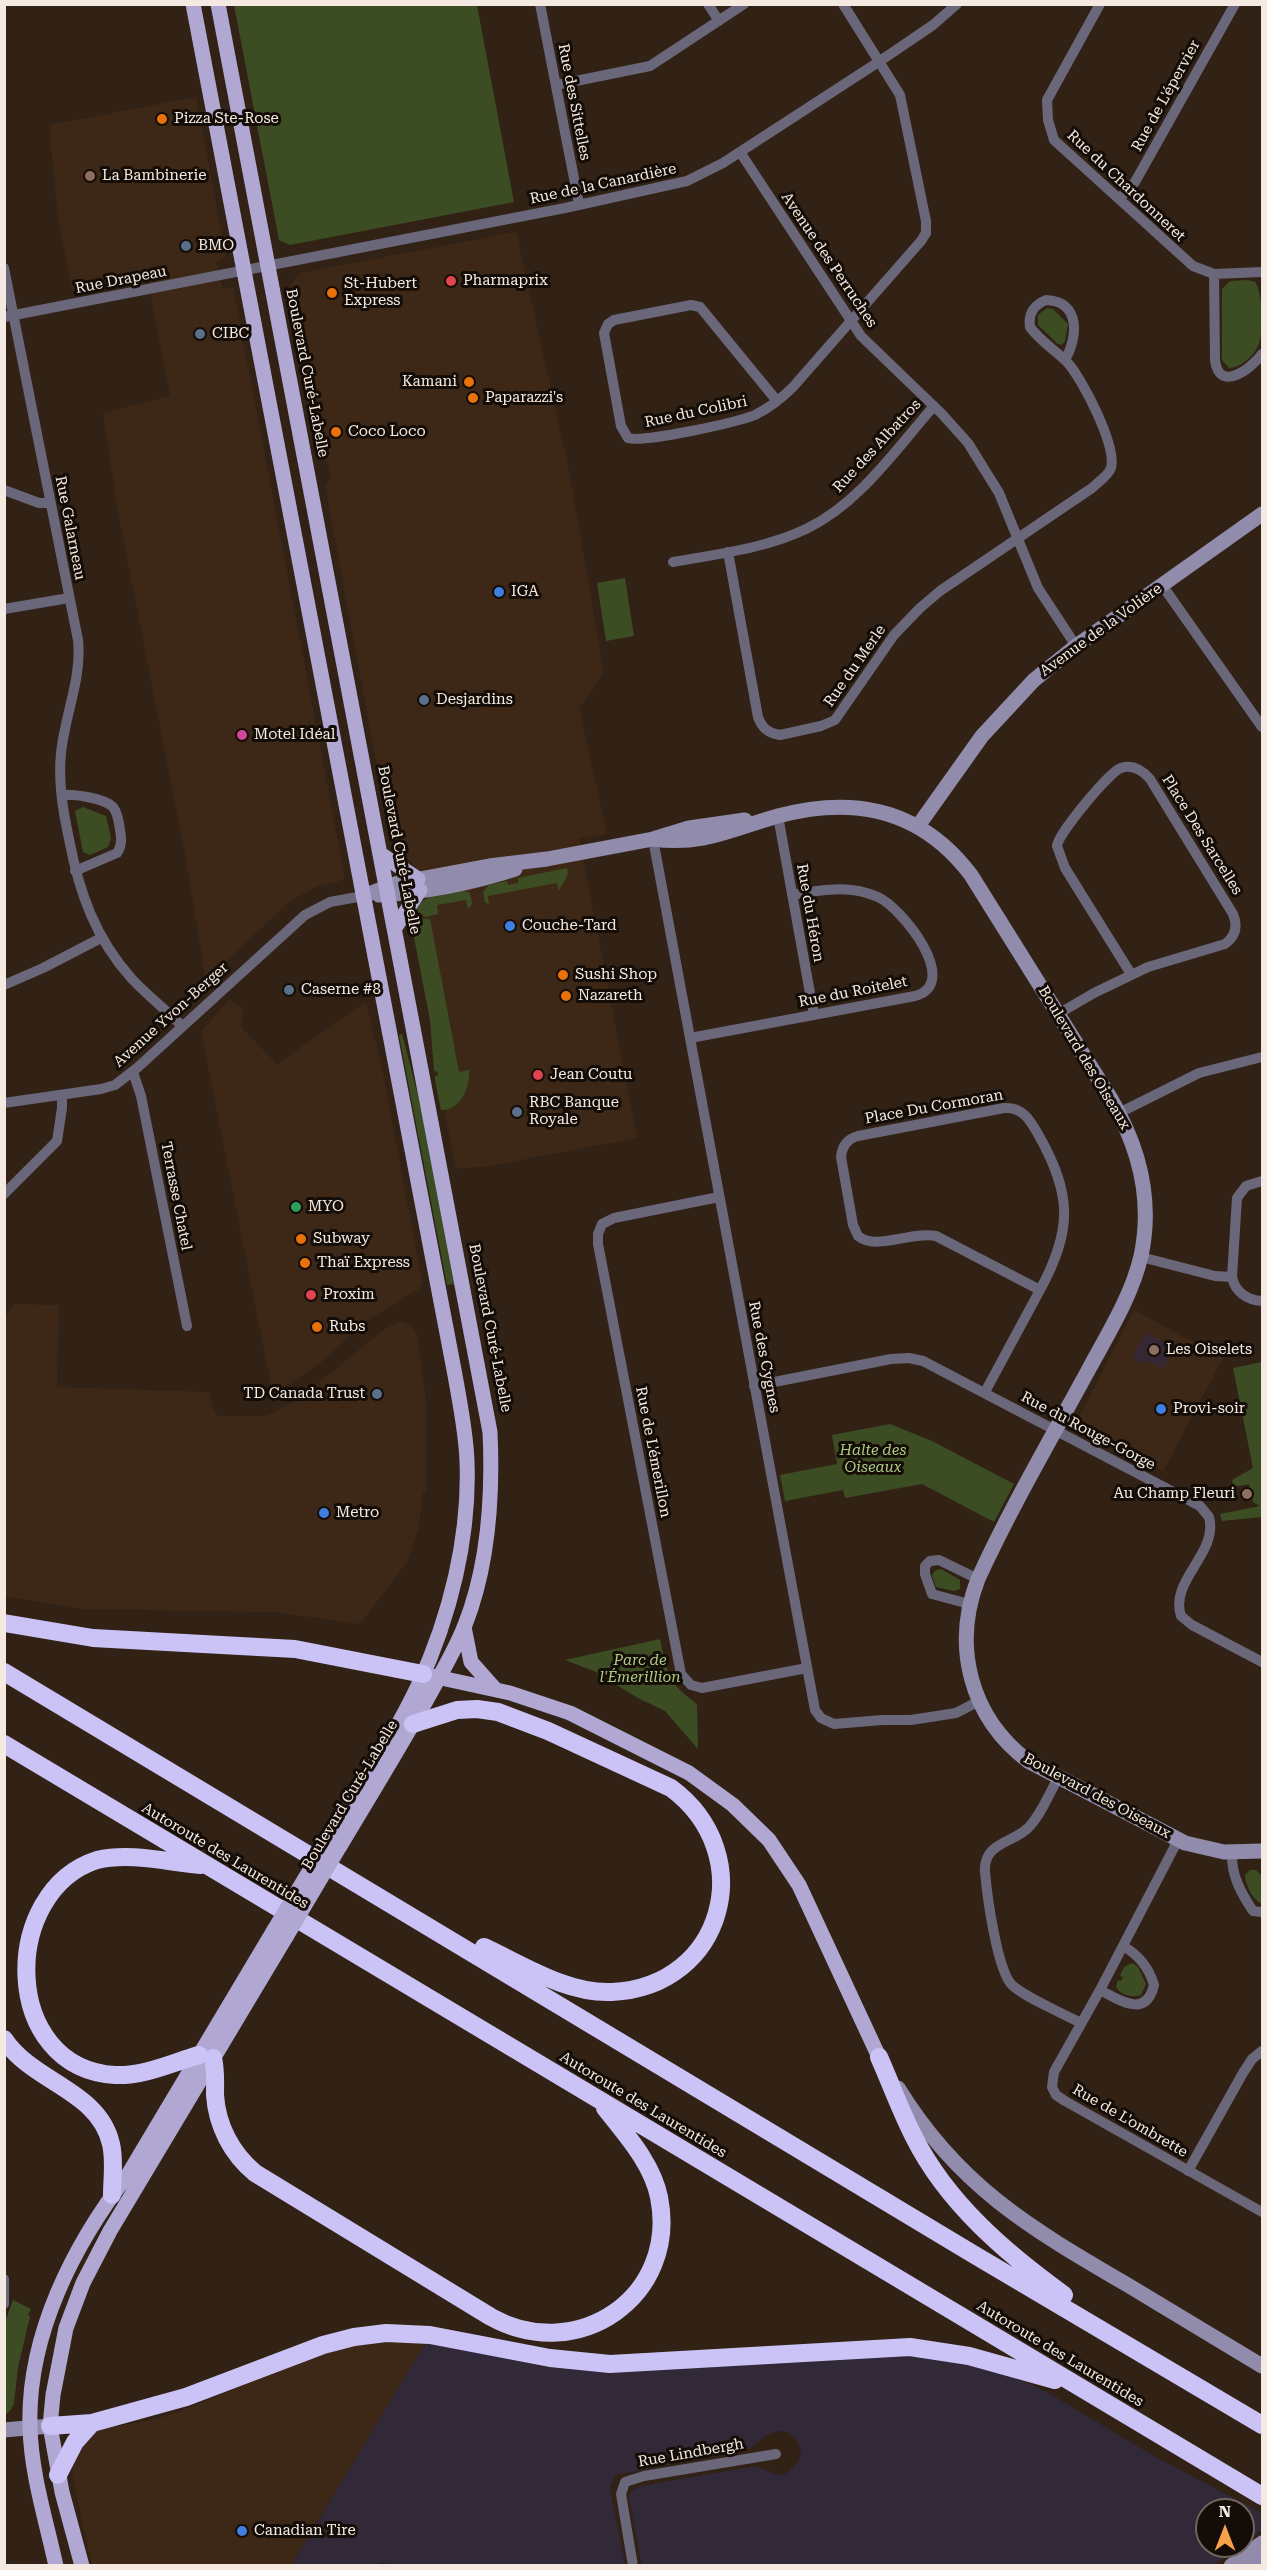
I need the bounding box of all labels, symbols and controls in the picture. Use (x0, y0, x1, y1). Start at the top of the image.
street label: Rue de L'épervier (1128, 37, 1204, 155)
street label: Rue des Sittelles (554, 42, 594, 162)
place label: Pizza Ste-Rose (174, 110, 279, 128)
marker: Pizza Ste-Rose (155, 112, 169, 126)
street label: Rue du Chardonneret (1063, 127, 1189, 245)
street label: Rue de la Canardière (528, 160, 678, 208)
place label: La Bambinerie (102, 167, 206, 185)
marker: La Bambinerie (83, 169, 97, 183)
street label: Avenue des Perruches (777, 189, 881, 331)
place label: BMO (198, 237, 234, 255)
marker: BMO (179, 239, 193, 253)
street label: Rue Drapeau (74, 262, 168, 298)
place label: Pharmaprix (463, 272, 548, 290)
marker: Pharmaprix (444, 274, 458, 288)
place label: St-Hubert Express (344, 275, 417, 310)
marker: St-Hubert Express (325, 286, 339, 300)
street label: Boulevard Curé-Labelle (282, 287, 332, 459)
place label: CIBC (212, 325, 249, 343)
marker: CIBC (193, 327, 207, 341)
place label: Kamani (402, 373, 457, 391)
marker: Kamani (462, 375, 476, 389)
place label: Paparazzi's (485, 389, 563, 407)
marker: Paparazzi's (466, 391, 480, 405)
street label: Rue du Colibri (643, 392, 749, 432)
street label: Rue des Albatros (829, 396, 925, 496)
place label: Coco Loco (348, 423, 426, 441)
marker: Coco Loco (329, 425, 343, 439)
street label: Rue Galarneau (51, 474, 89, 582)
street label: Avenue de la Volière (1036, 580, 1166, 680)
place label: IGA (511, 583, 539, 601)
marker: IGA (492, 585, 506, 599)
street label: Rue du Merle (820, 622, 890, 710)
place label: Desjardins (436, 691, 513, 709)
marker: Desjardins (417, 693, 431, 707)
place label: Motel Idéal (254, 726, 335, 744)
marker: Motel Idéal (235, 728, 249, 742)
street label: Boulevard Curé-Labelle (374, 764, 424, 936)
street label: Place Des Sarcelles (1158, 772, 1246, 898)
street label: Rue du Héron (792, 862, 828, 964)
place label: Couche-Tard (522, 917, 617, 935)
marker: Couche-Tard (503, 919, 517, 933)
street label: Avenue Yvon-Berger (110, 959, 232, 1071)
place label: Sushi Shop (575, 966, 657, 984)
marker: Sushi Shop (556, 968, 570, 982)
street label: Rue du Roitelet (797, 973, 909, 1011)
place label: Caserne #8 (301, 981, 381, 999)
marker: Caserne #8 (282, 983, 296, 997)
street label: Boulevard des Oiseaux (1034, 983, 1134, 1133)
place label: Nazareth (578, 987, 643, 1005)
marker: Nazareth (559, 989, 573, 1003)
place label: Jean Coutu (550, 1066, 632, 1084)
marker: Jean Coutu (531, 1068, 545, 1082)
street label: Place Du Cormoran (863, 1086, 1005, 1128)
place label: RBC Banque Royale (529, 1094, 619, 1129)
marker: RBC Banque Royale (510, 1105, 524, 1119)
street label: Terrasse Chatel (157, 1140, 195, 1252)
place label: MYO (308, 1198, 344, 1216)
marker: MYO (289, 1200, 303, 1214)
place label: Subway (313, 1230, 370, 1248)
marker: Subway (294, 1232, 308, 1246)
street label: Boulevard Curé-Labelle (465, 1242, 515, 1414)
place label: Thaï Express (317, 1254, 410, 1272)
marker: Thaï Express (298, 1256, 312, 1270)
place label: Proxim (323, 1286, 375, 1304)
marker: Proxim (304, 1288, 318, 1302)
street label: Rue des Cygnes (744, 1300, 784, 1414)
place label: Rubs (329, 1318, 365, 1336)
marker: Rubs (310, 1320, 324, 1334)
place label: Les Oiselets (1166, 1341, 1252, 1359)
marker: Les Oiselets (1147, 1343, 1161, 1357)
place label: TD Canada Trust (243, 1385, 365, 1403)
street label: Rue de L'émerillon (631, 1385, 675, 1519)
marker: TD Canada Trust (370, 1387, 384, 1401)
street label: Rue du Rouge-Gorge (1018, 1388, 1158, 1474)
place label: Provi-soir (1173, 1400, 1245, 1418)
marker: Provi-soir (1154, 1402, 1168, 1416)
park label: Halte des Oiseaux (840, 1442, 906, 1477)
place label: Au Champ Fleuri (1113, 1485, 1235, 1503)
marker: Au Champ Fleuri (1240, 1487, 1254, 1501)
place label: Metro (336, 1504, 379, 1522)
marker: Metro (317, 1506, 331, 1520)
park label: Parc de l'Émerillion (600, 1652, 680, 1687)
street label: Boulevard Curé-Labelle (298, 1717, 402, 1873)
street label: Boulevard des Oiseaux (1020, 1749, 1174, 1843)
street label: Autoroute des Laurentides (138, 1799, 312, 1913)
street label: Autoroute des Laurentides (556, 2048, 730, 2162)
street label: Rue de L'ombrette (1069, 2081, 1191, 2161)
street label: Autoroute des Laurentides (973, 2297, 1147, 2411)
street label: Rue Lindbergh (637, 2435, 745, 2471)
north arrow (1195, 2498, 1255, 2558)
text: N (1219, 2502, 1231, 2521)
place label: Canadian Tire (254, 2522, 356, 2540)
marker: Canadian Tire (235, 2524, 249, 2538)

